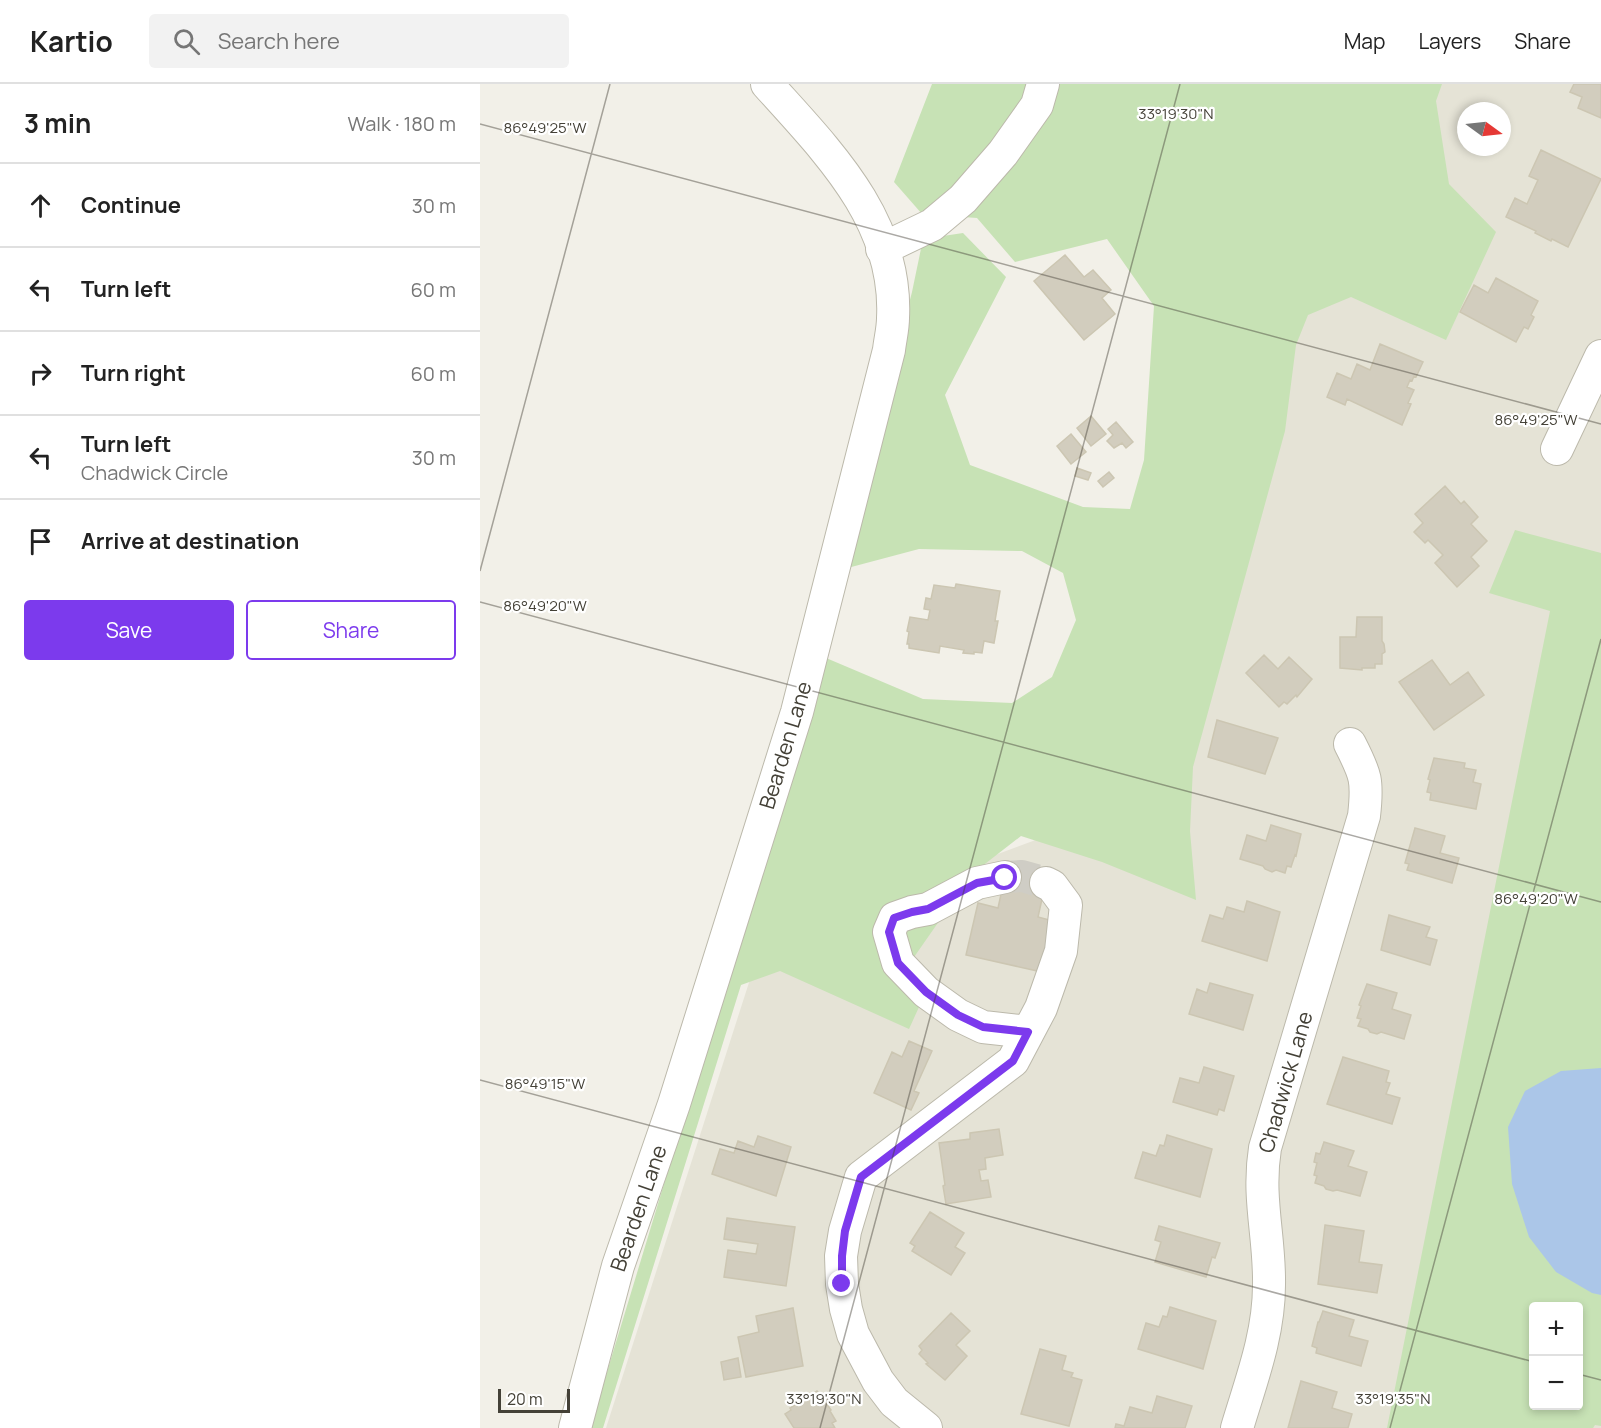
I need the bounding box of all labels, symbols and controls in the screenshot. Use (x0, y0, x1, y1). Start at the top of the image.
search box (149, 14, 569, 68)
text: Kartio (30, 22, 113, 60)
icon: search (170, 25, 203, 58)
text: Search here (218, 26, 340, 56)
text: Map (1344, 27, 1385, 55)
text: Layers (1418, 27, 1481, 55)
text: Share (1514, 27, 1571, 55)
north arrow (1457, 102, 1511, 156)
text: 33°19'30"N (1138, 103, 1214, 124)
text: 3 min (24, 105, 91, 141)
text: Walk · 180 m (347, 110, 456, 137)
text: 86°49'25"W (503, 117, 587, 138)
icon: ahead (24, 189, 57, 222)
text: Continue (81, 190, 181, 220)
text: 30 m (412, 192, 456, 219)
icon: left (24, 273, 57, 306)
text: Turn left (81, 274, 171, 304)
text: 60 m (410, 276, 456, 303)
icon: right (24, 357, 57, 390)
text: Turn right (81, 358, 186, 388)
text: 60 m (410, 360, 456, 387)
text: 86°49'25"W (1494, 409, 1578, 430)
text: Turn left (81, 429, 171, 459)
icon: left (24, 441, 57, 474)
text: 30 m (412, 444, 456, 471)
text: Chadwick Circle (81, 459, 228, 486)
icon: arrive (24, 525, 57, 558)
text: Arrive at destination (81, 526, 299, 556)
text: 86°49'20"W (503, 595, 587, 616)
button: Save (24, 600, 234, 660)
button: Share (246, 600, 456, 660)
street label: Bearden Lane (752, 678, 818, 812)
route start (991, 864, 1017, 890)
text: 86°49'20"W (1494, 888, 1578, 909)
street label: Chadwick Lane (1251, 1008, 1319, 1156)
text: 86°49'15"W (505, 1073, 585, 1094)
street label: Bearden Lane (603, 1141, 673, 1275)
route end (828, 1270, 854, 1296)
map controls (1529, 1302, 1583, 1410)
button: + (1529, 1302, 1583, 1356)
button: − (1529, 1356, 1583, 1410)
scale bar (498, 1386, 570, 1414)
text: 20 m (507, 1388, 543, 1410)
text: 33°19'30"N (786, 1388, 862, 1409)
text: 33°19'35"N (1356, 1388, 1430, 1409)

